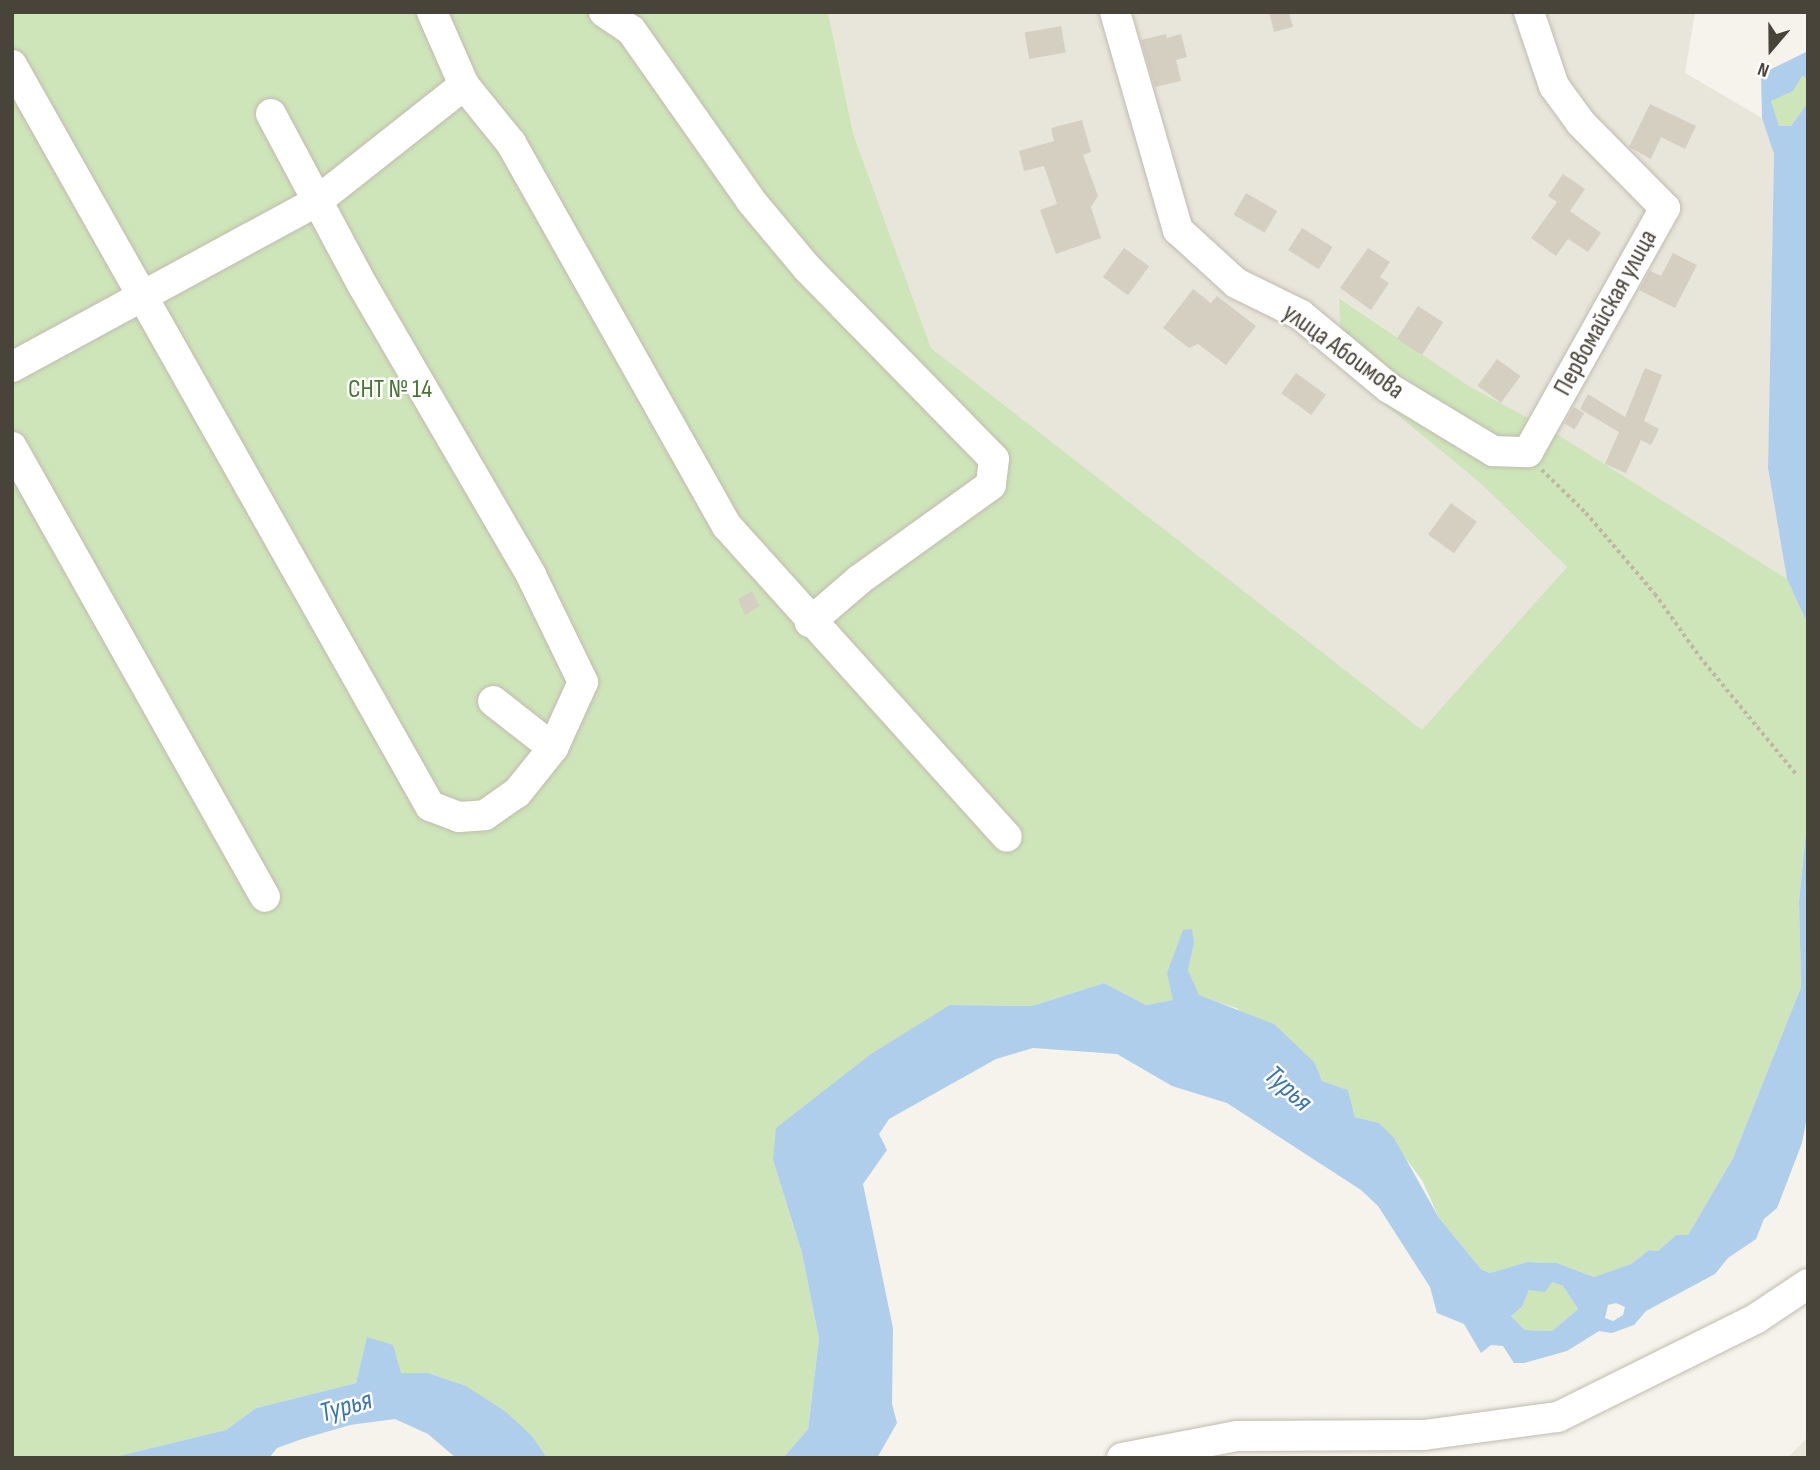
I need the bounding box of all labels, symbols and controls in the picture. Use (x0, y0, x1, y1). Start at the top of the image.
north arrow (1736, 14, 1806, 84)
text: N (1755, 57, 1772, 82)
street label: Первомайская улица (1548, 225, 1664, 401)
street label: улица Абоимова (1276, 297, 1410, 407)
park label: СНТ № 14 (348, 374, 432, 406)
water label: Турья (1257, 1059, 1319, 1119)
water label: Турья (316, 1384, 376, 1430)

